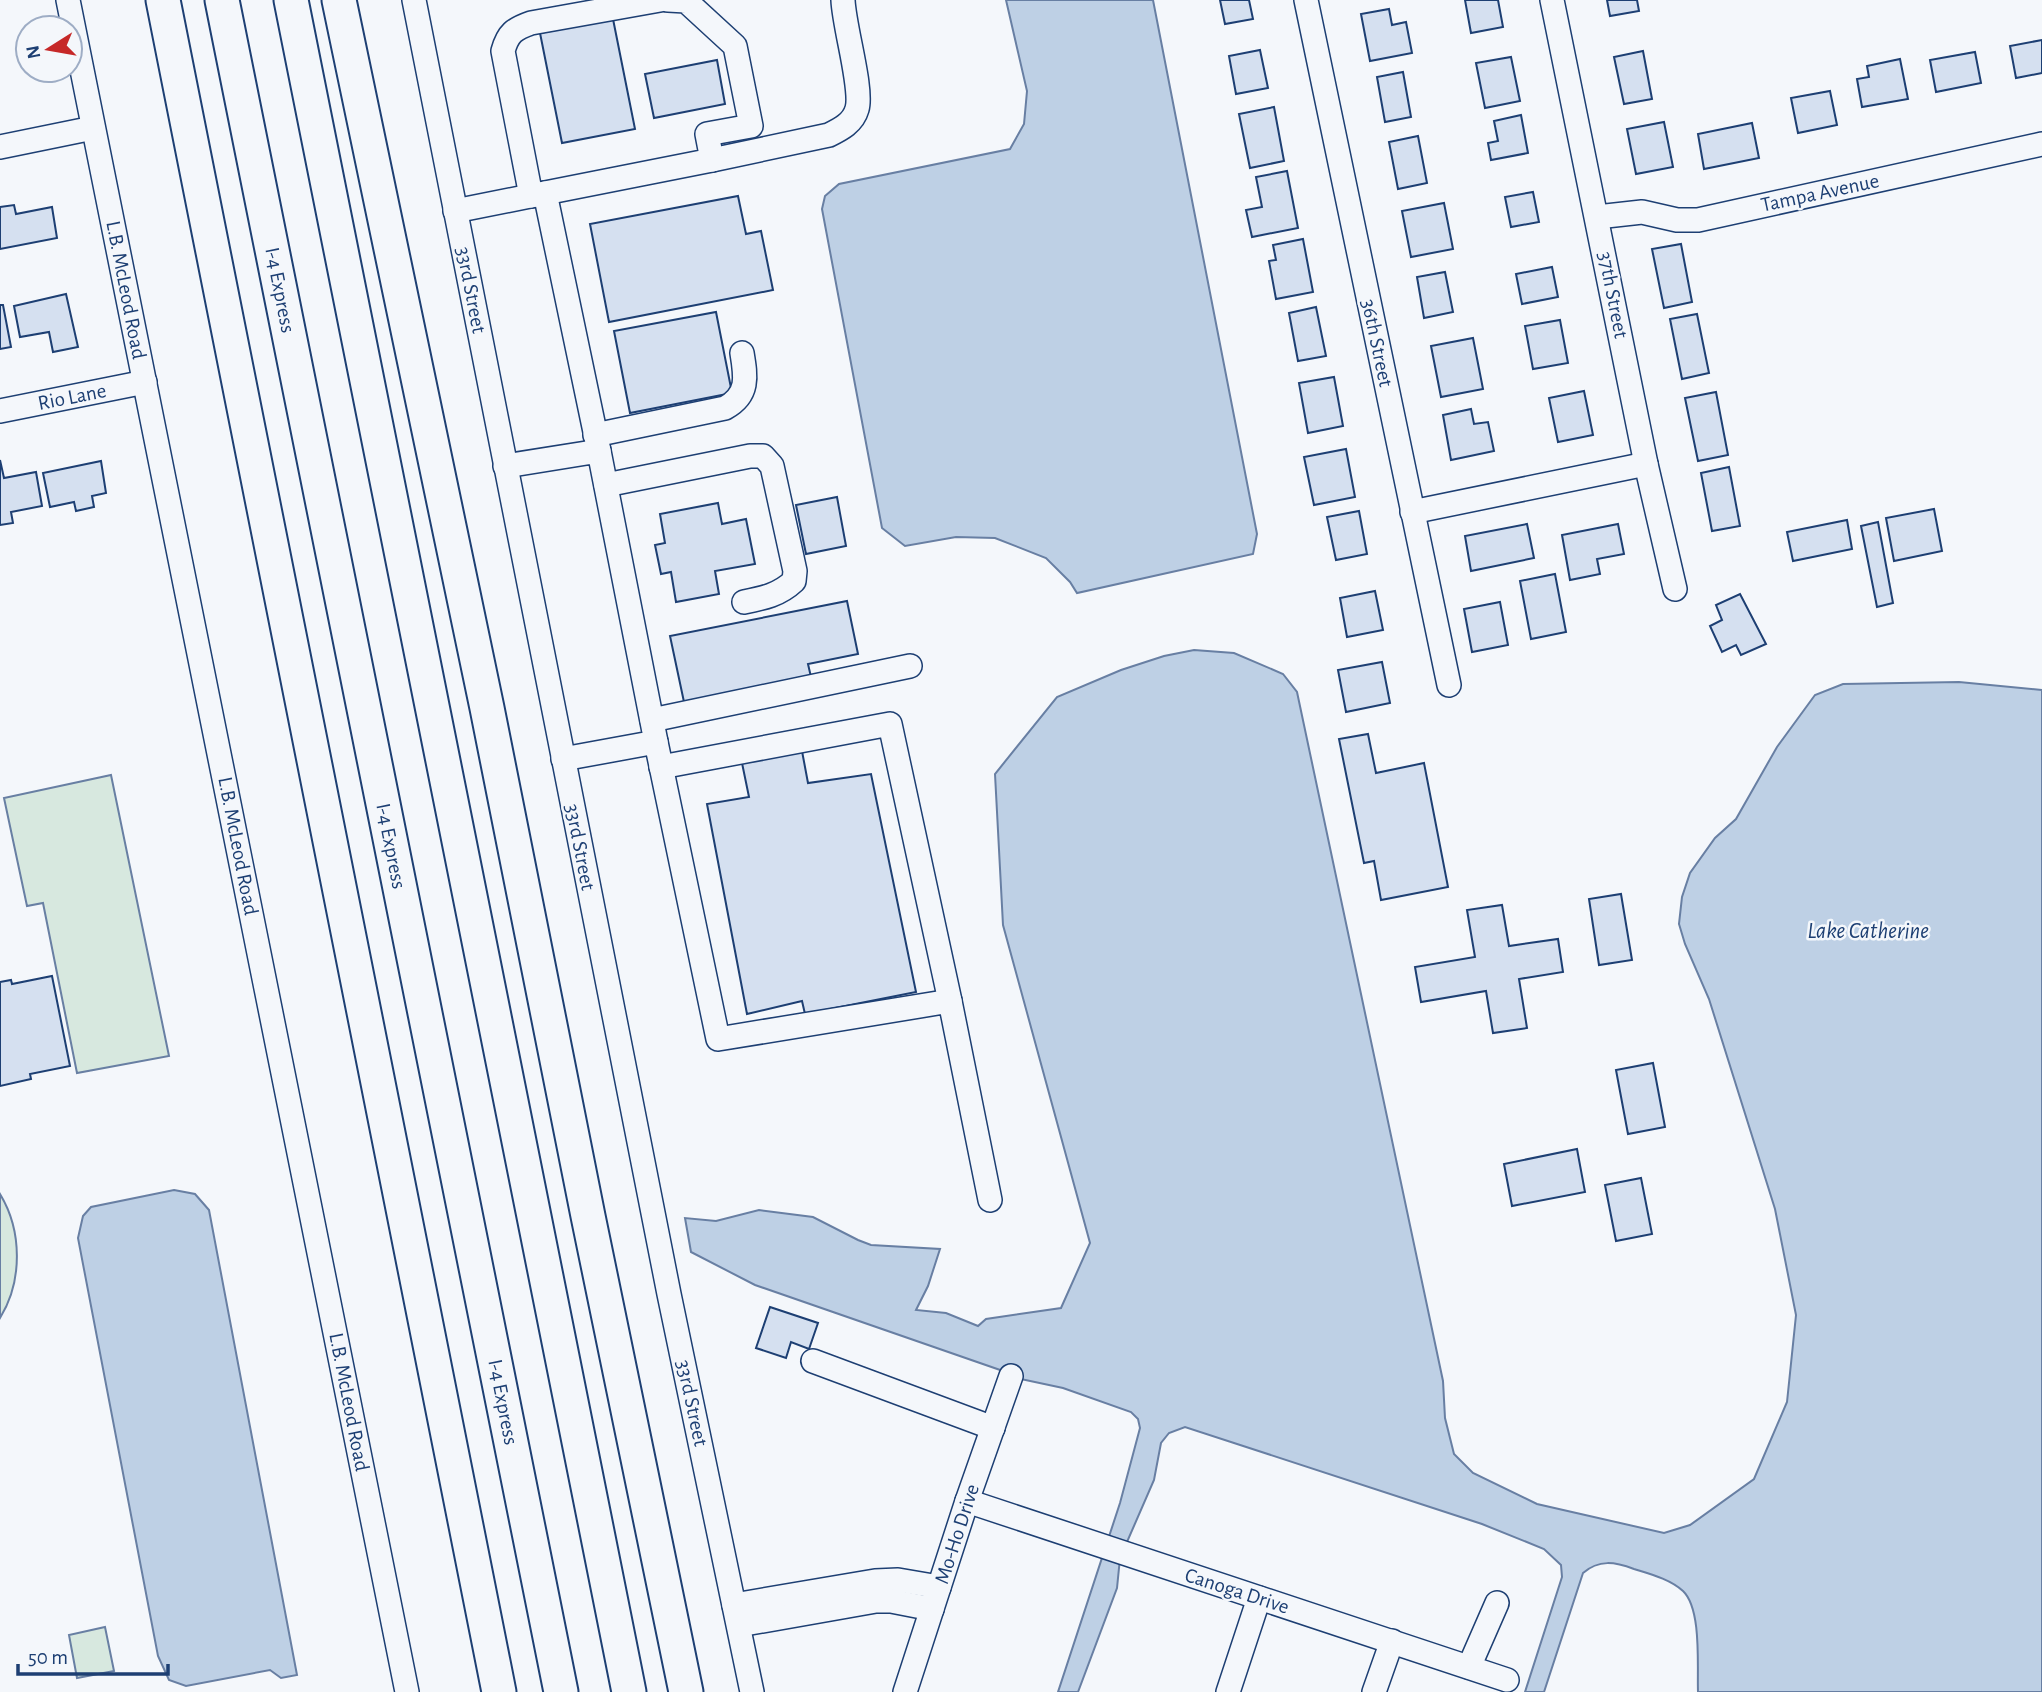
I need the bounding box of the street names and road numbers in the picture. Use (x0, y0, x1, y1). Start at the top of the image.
street label: Tampa Avenue (1759, 170, 1881, 216)
street label: L.B. McLeod Road (102, 219, 150, 361)
street label: I-4 Express (261, 245, 299, 335)
street label: 33rd Street (452, 245, 490, 335)
street label: 37th Street (1594, 250, 1632, 340)
street label: 36th Street (1357, 297, 1397, 389)
street label: Rio Lane (36, 380, 108, 414)
street label: L.B. McLeod Road (214, 775, 262, 917)
street label: I-4 Express (372, 801, 410, 891)
street label: 33rd Street (561, 802, 599, 892)
street label: L.B. McLeod Road (325, 1331, 373, 1473)
street label: I-4 Express (484, 1357, 522, 1447)
street label: 33rd Street (673, 1358, 711, 1448)
street label: Mo-Ho Drive (931, 1481, 983, 1587)
street label: Canoga Drive (1182, 1564, 1292, 1618)

